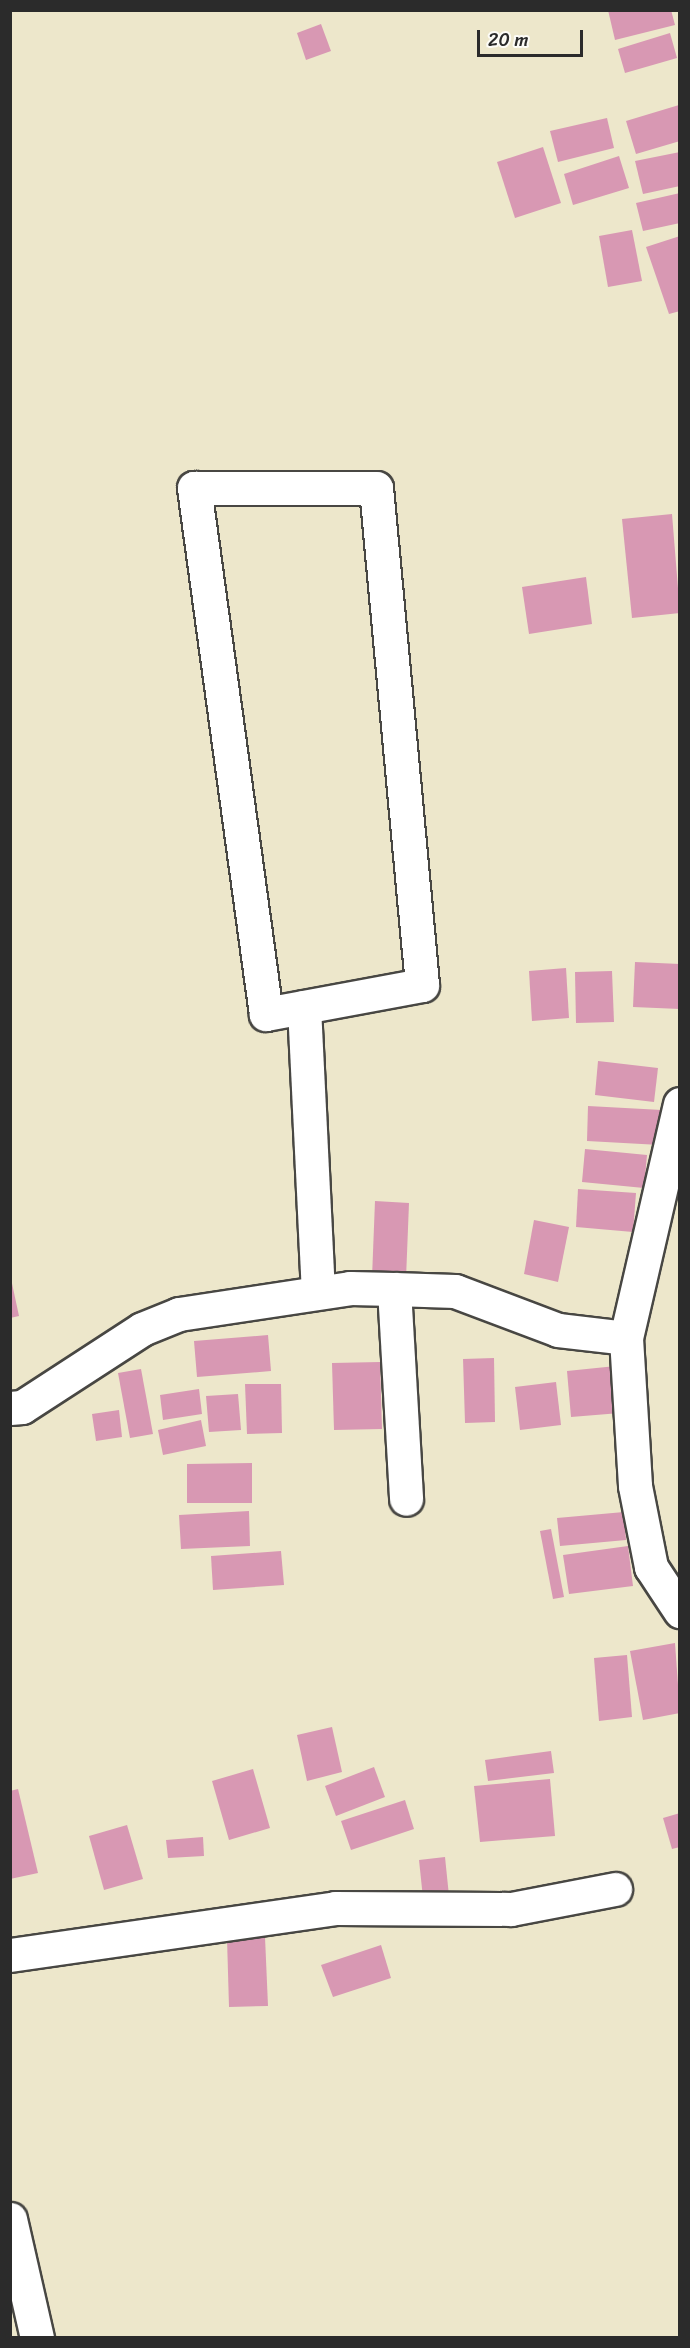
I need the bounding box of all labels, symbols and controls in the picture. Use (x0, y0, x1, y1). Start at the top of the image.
scale bar (480, 18, 586, 56)
text: 20 m (488, 24, 528, 56)

